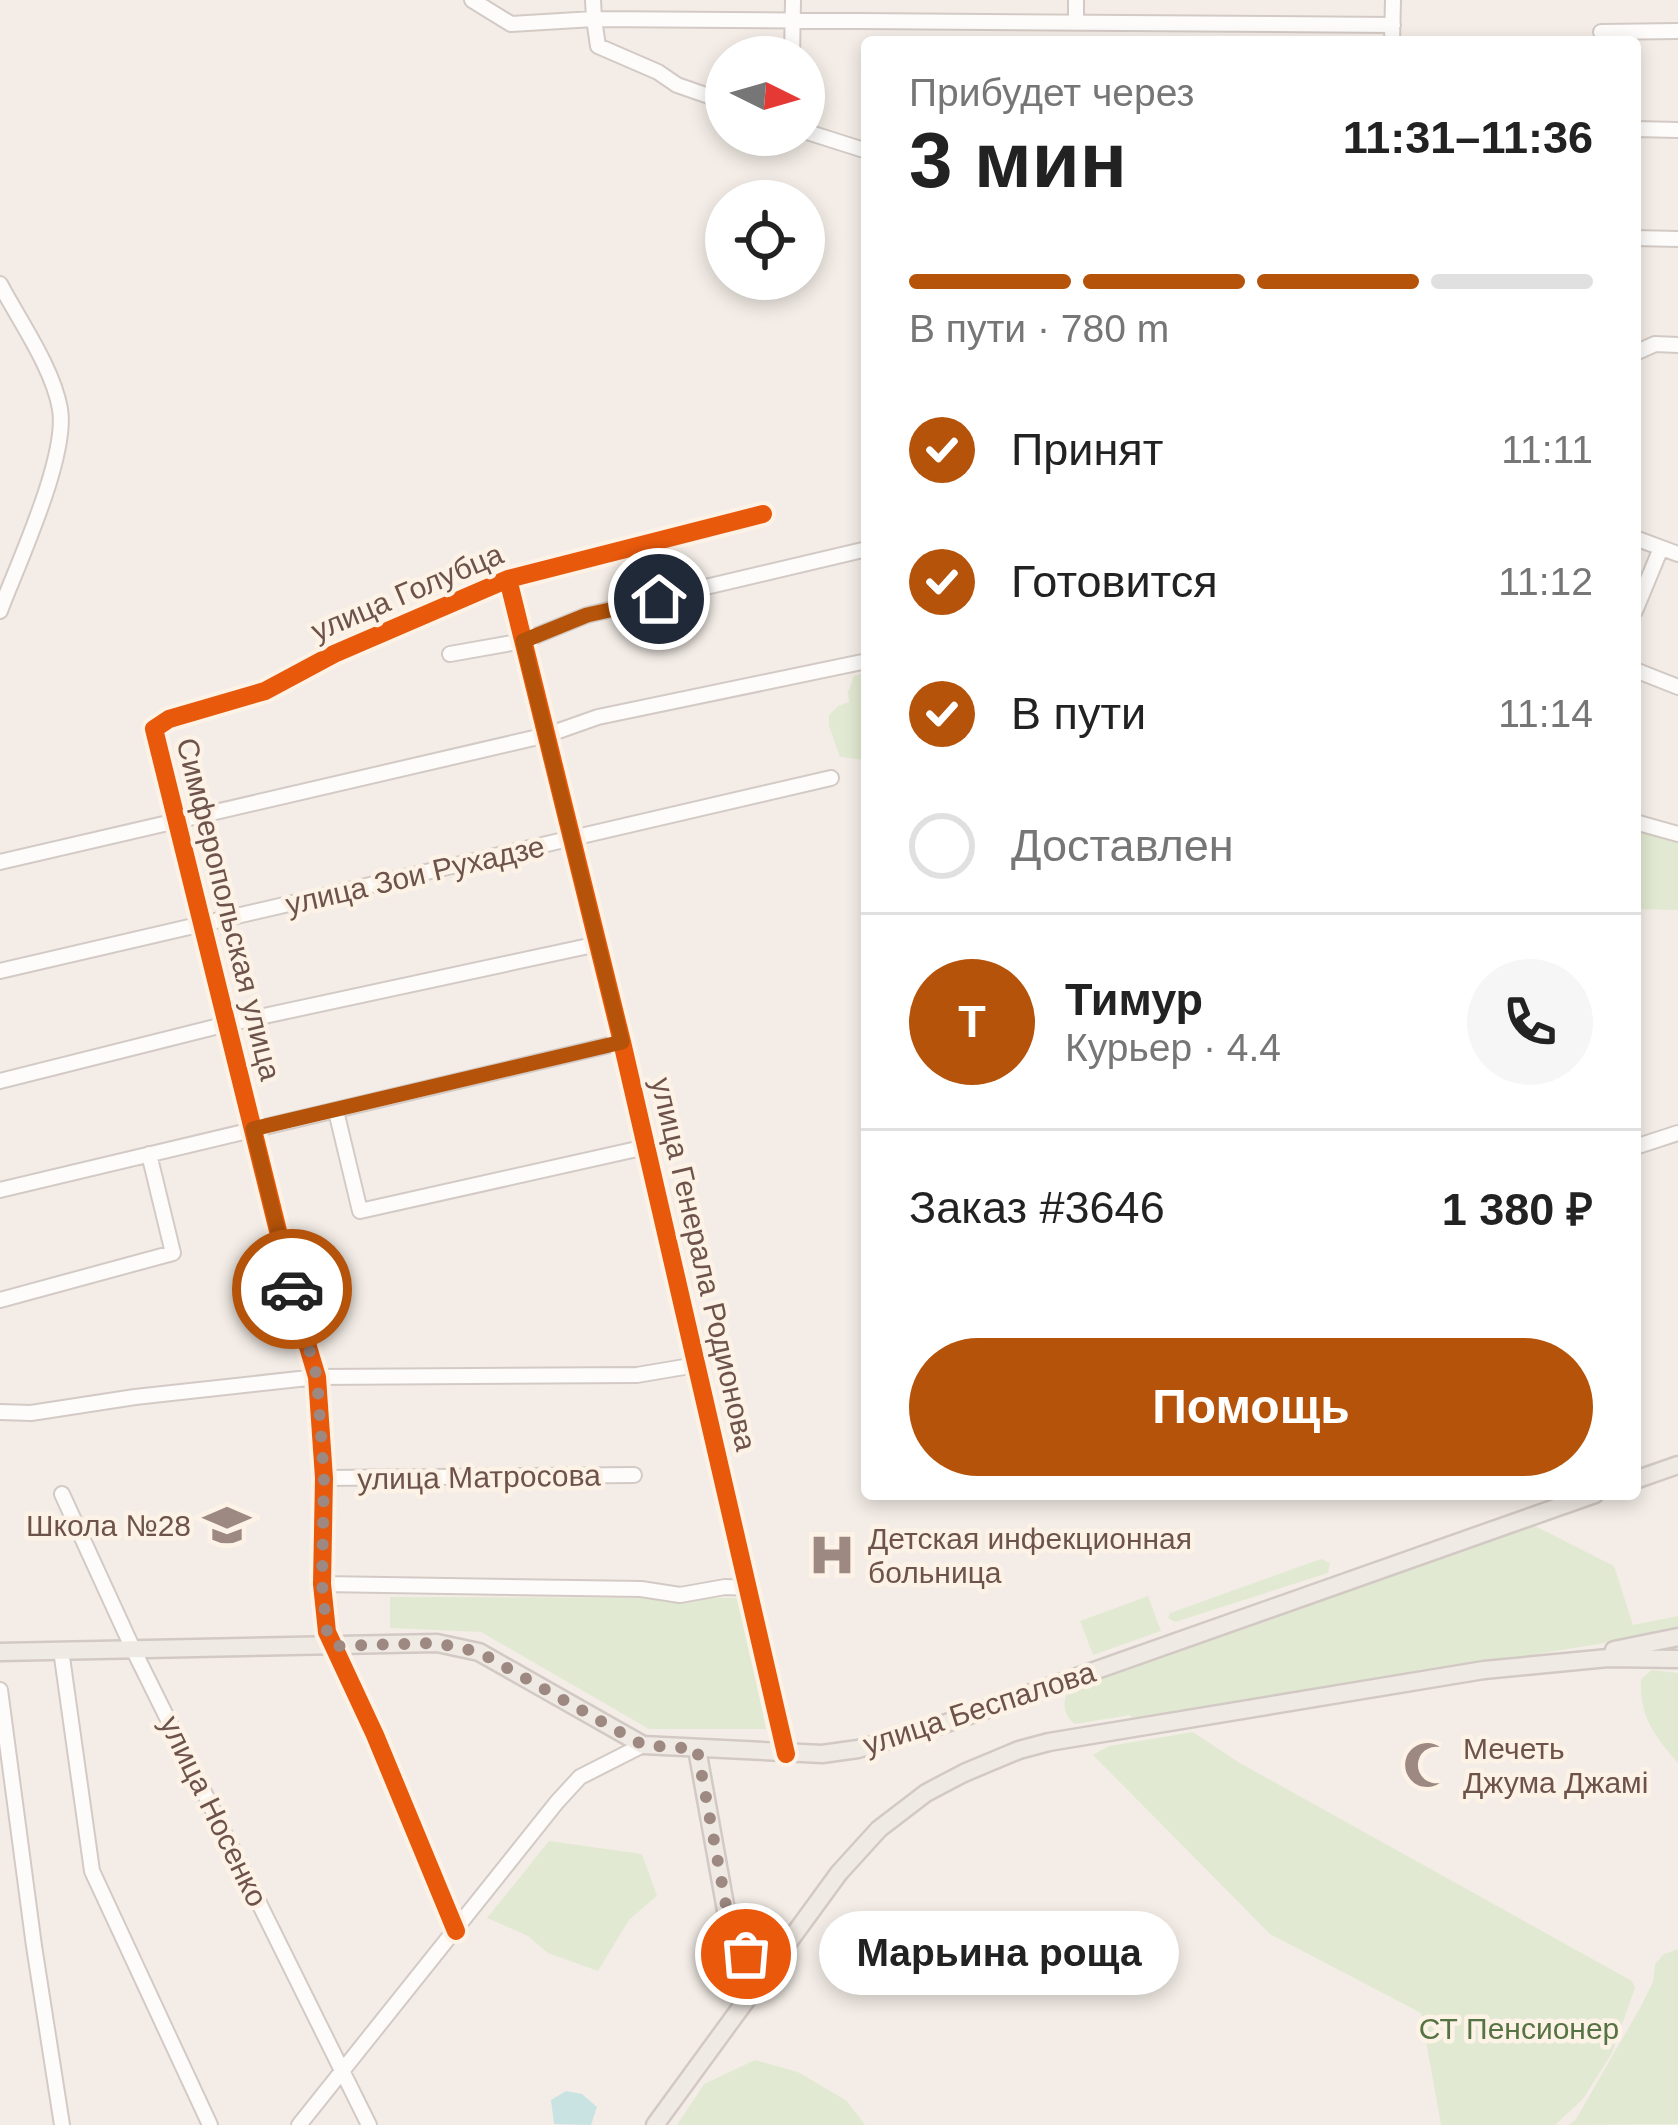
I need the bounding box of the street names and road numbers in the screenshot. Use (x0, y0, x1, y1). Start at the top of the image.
street label: улица Голубца (306, 537, 508, 647)
street label: Симферопольская улица (170, 734, 288, 1084)
street label: улица Зои Рухадзе (282, 829, 548, 921)
street label: улица Генерала Родионова (645, 1074, 763, 1454)
street label: улица Матросова (357, 1458, 601, 1496)
street label: улица Беспалова (859, 1655, 1099, 1761)
street label: улица Носенко (154, 1710, 274, 1912)

